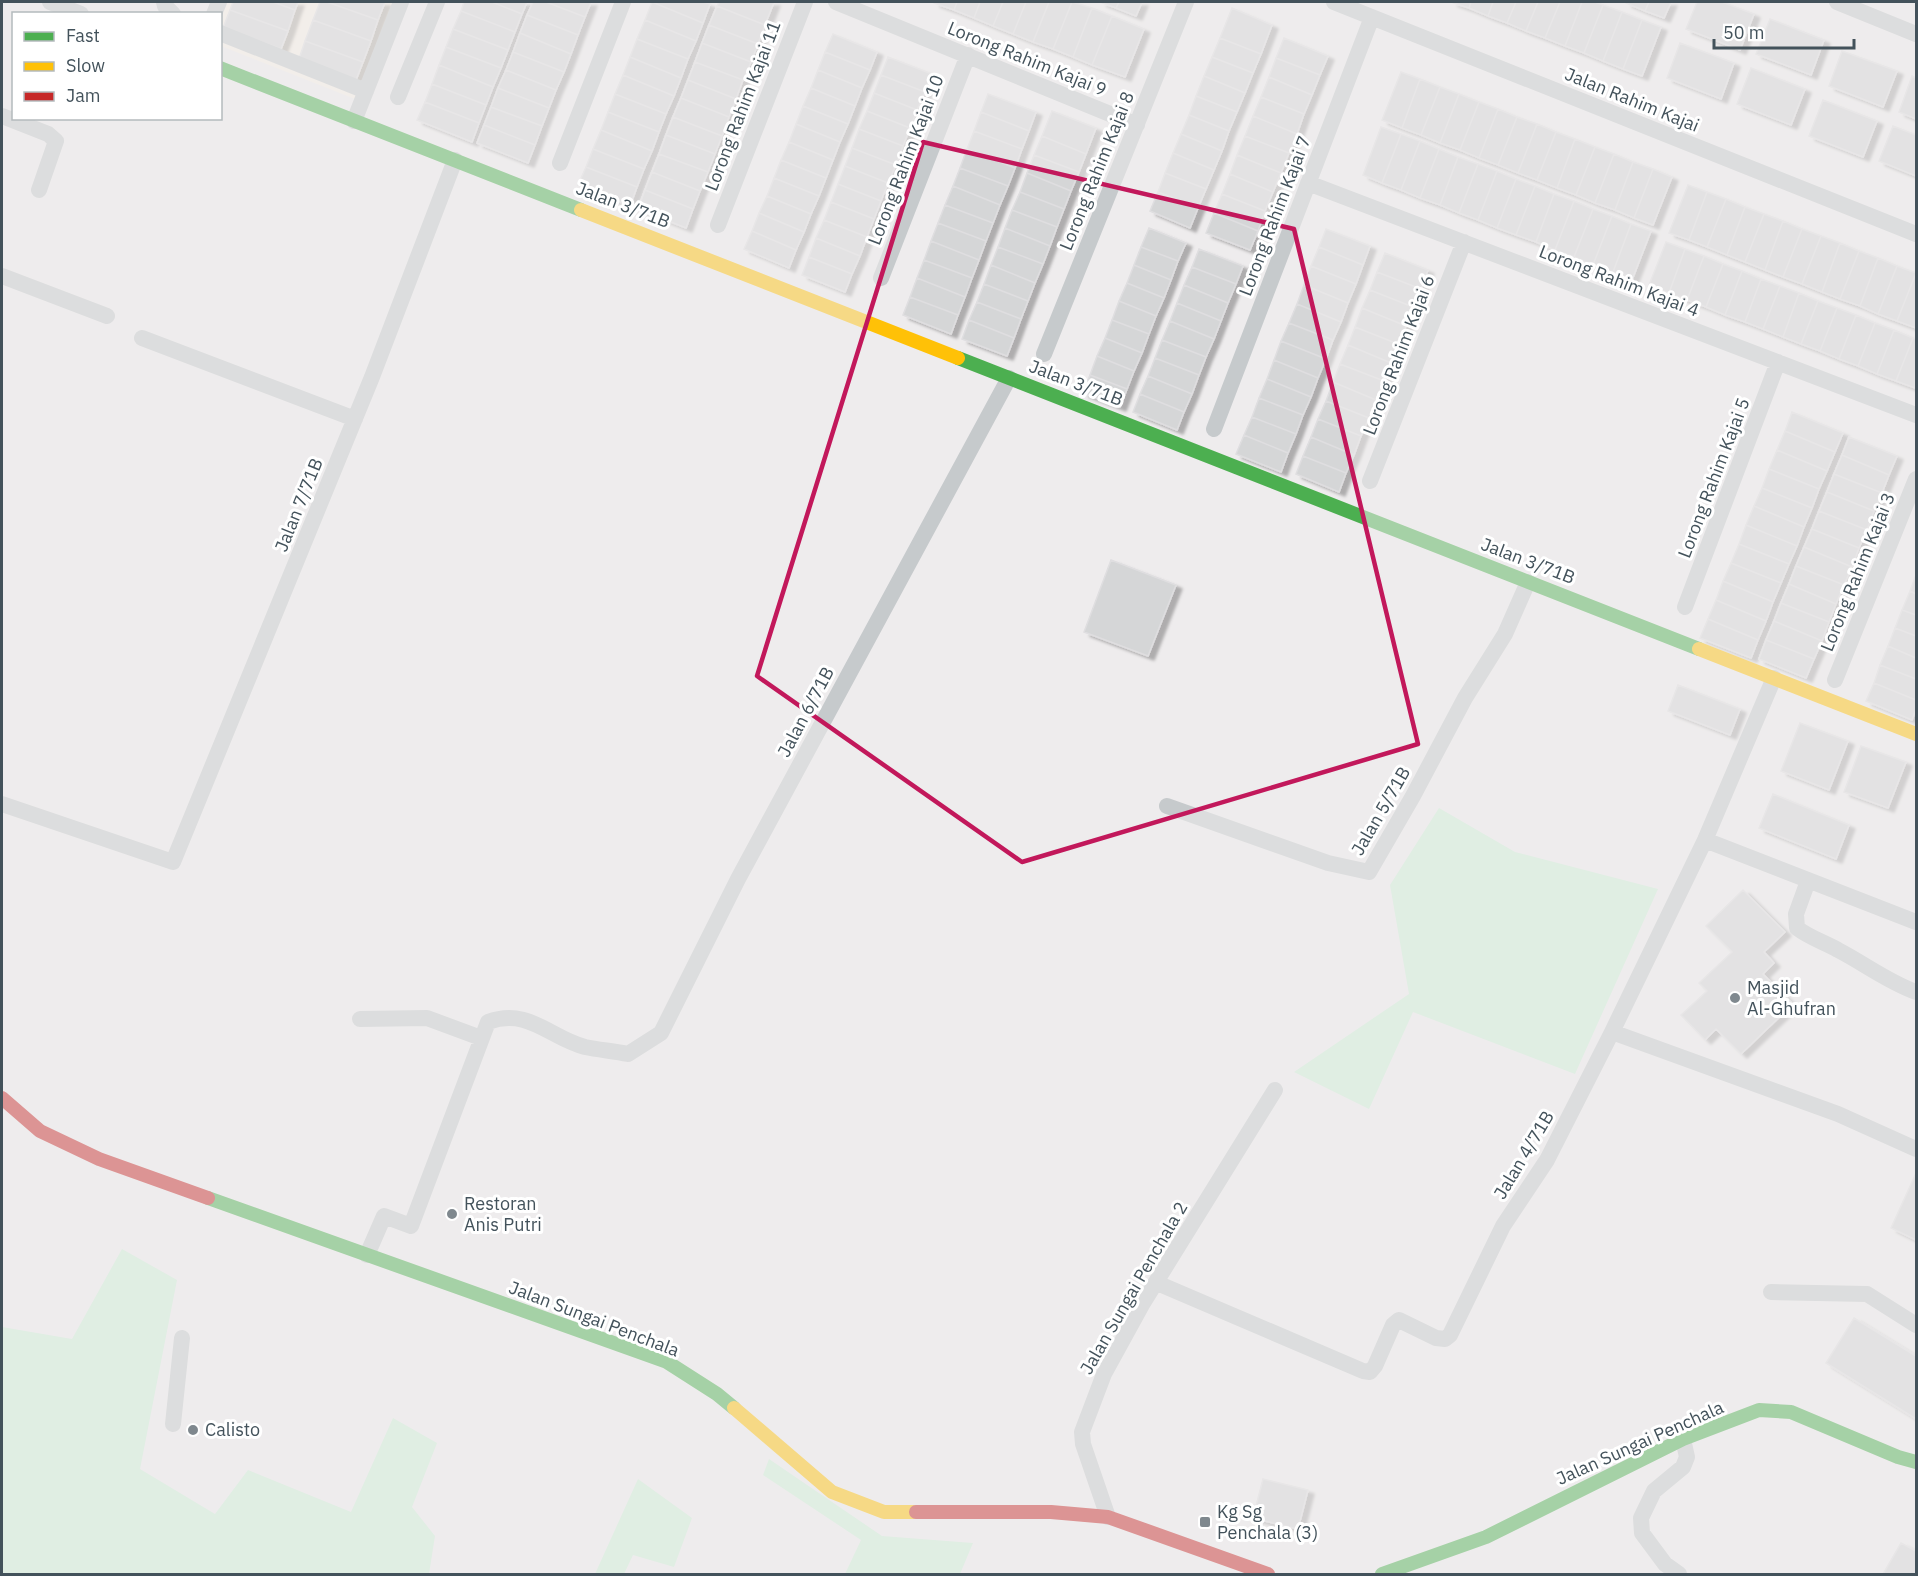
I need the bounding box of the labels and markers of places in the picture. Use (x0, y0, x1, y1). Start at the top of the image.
place label: Masjid Al-Ghufran (1747, 976, 1836, 1020)
marker: Masjid Al-Ghufran (1728, 991, 1742, 1005)
place label: Restoran Anis Putri (464, 1192, 542, 1236)
marker: Restoran Anis Putri (445, 1207, 459, 1221)
place label: Calisto (205, 1418, 260, 1441)
marker: Calisto (186, 1423, 200, 1437)
place label: Kg Sg Penchala (3) (1217, 1500, 1318, 1544)
marker: Kg Sg Penchala (3) (1198, 1515, 1212, 1529)

